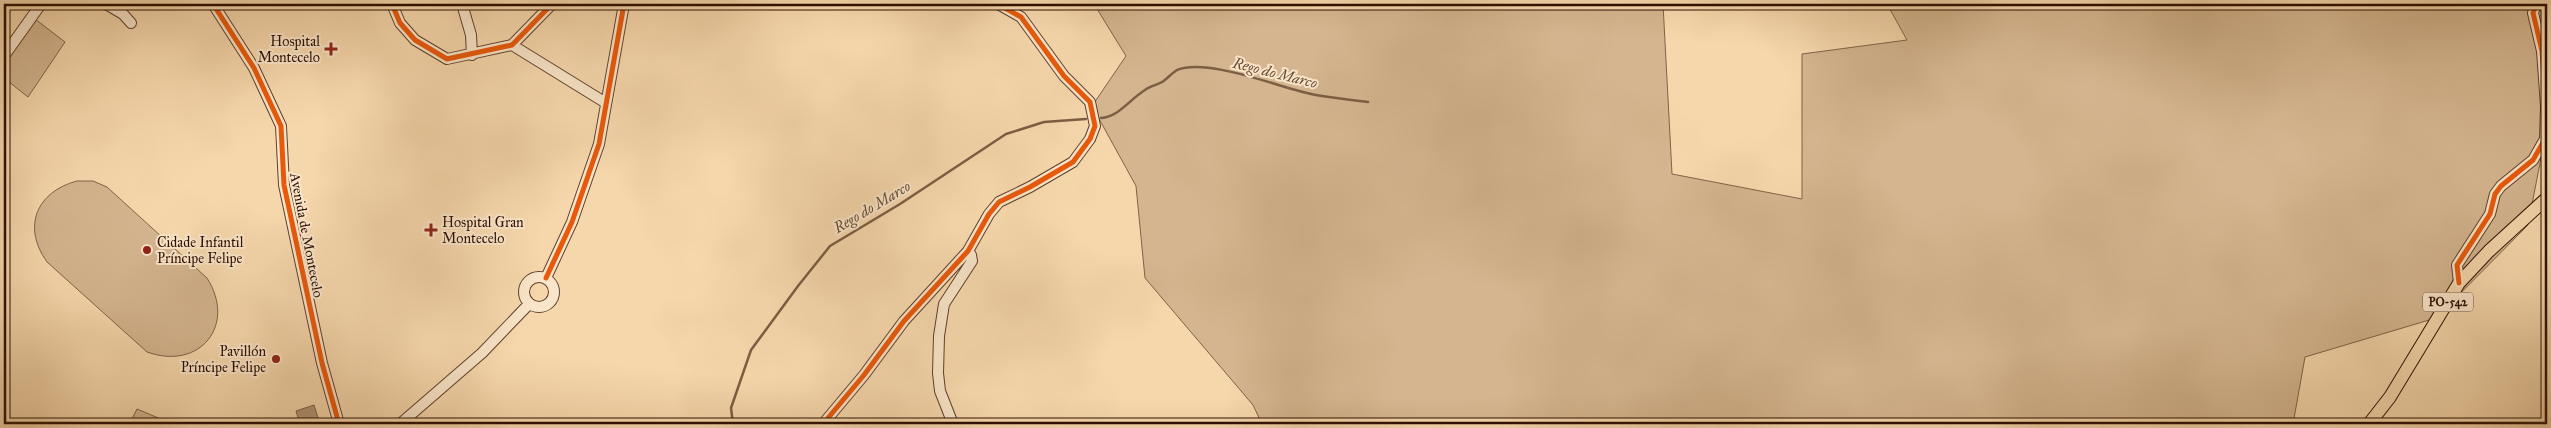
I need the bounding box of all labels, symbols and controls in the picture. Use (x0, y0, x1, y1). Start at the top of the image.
place label: Hospital Montecelo (258, 33, 320, 66)
marker: Hospital Montecelo (324, 42, 338, 56)
water label: Rego do Marco (1230, 54, 1319, 92)
street label: Avenida de Montecelo (286, 170, 327, 299)
water label: Rego do Marco (829, 177, 914, 237)
place label: Hospital Gran Montecelo (442, 214, 524, 247)
marker: Hospital Gran Montecelo (424, 223, 438, 237)
place label: Cidade Infantil Príncipe Felipe (157, 234, 244, 267)
marker: Cidade Infantil Príncipe Felipe (141, 244, 153, 256)
road number: PO-542 (2423, 292, 2473, 312)
place label: Pavillón Príncipe Felipe (181, 343, 266, 376)
marker: Pavillón Príncipe Felipe (270, 353, 282, 365)

